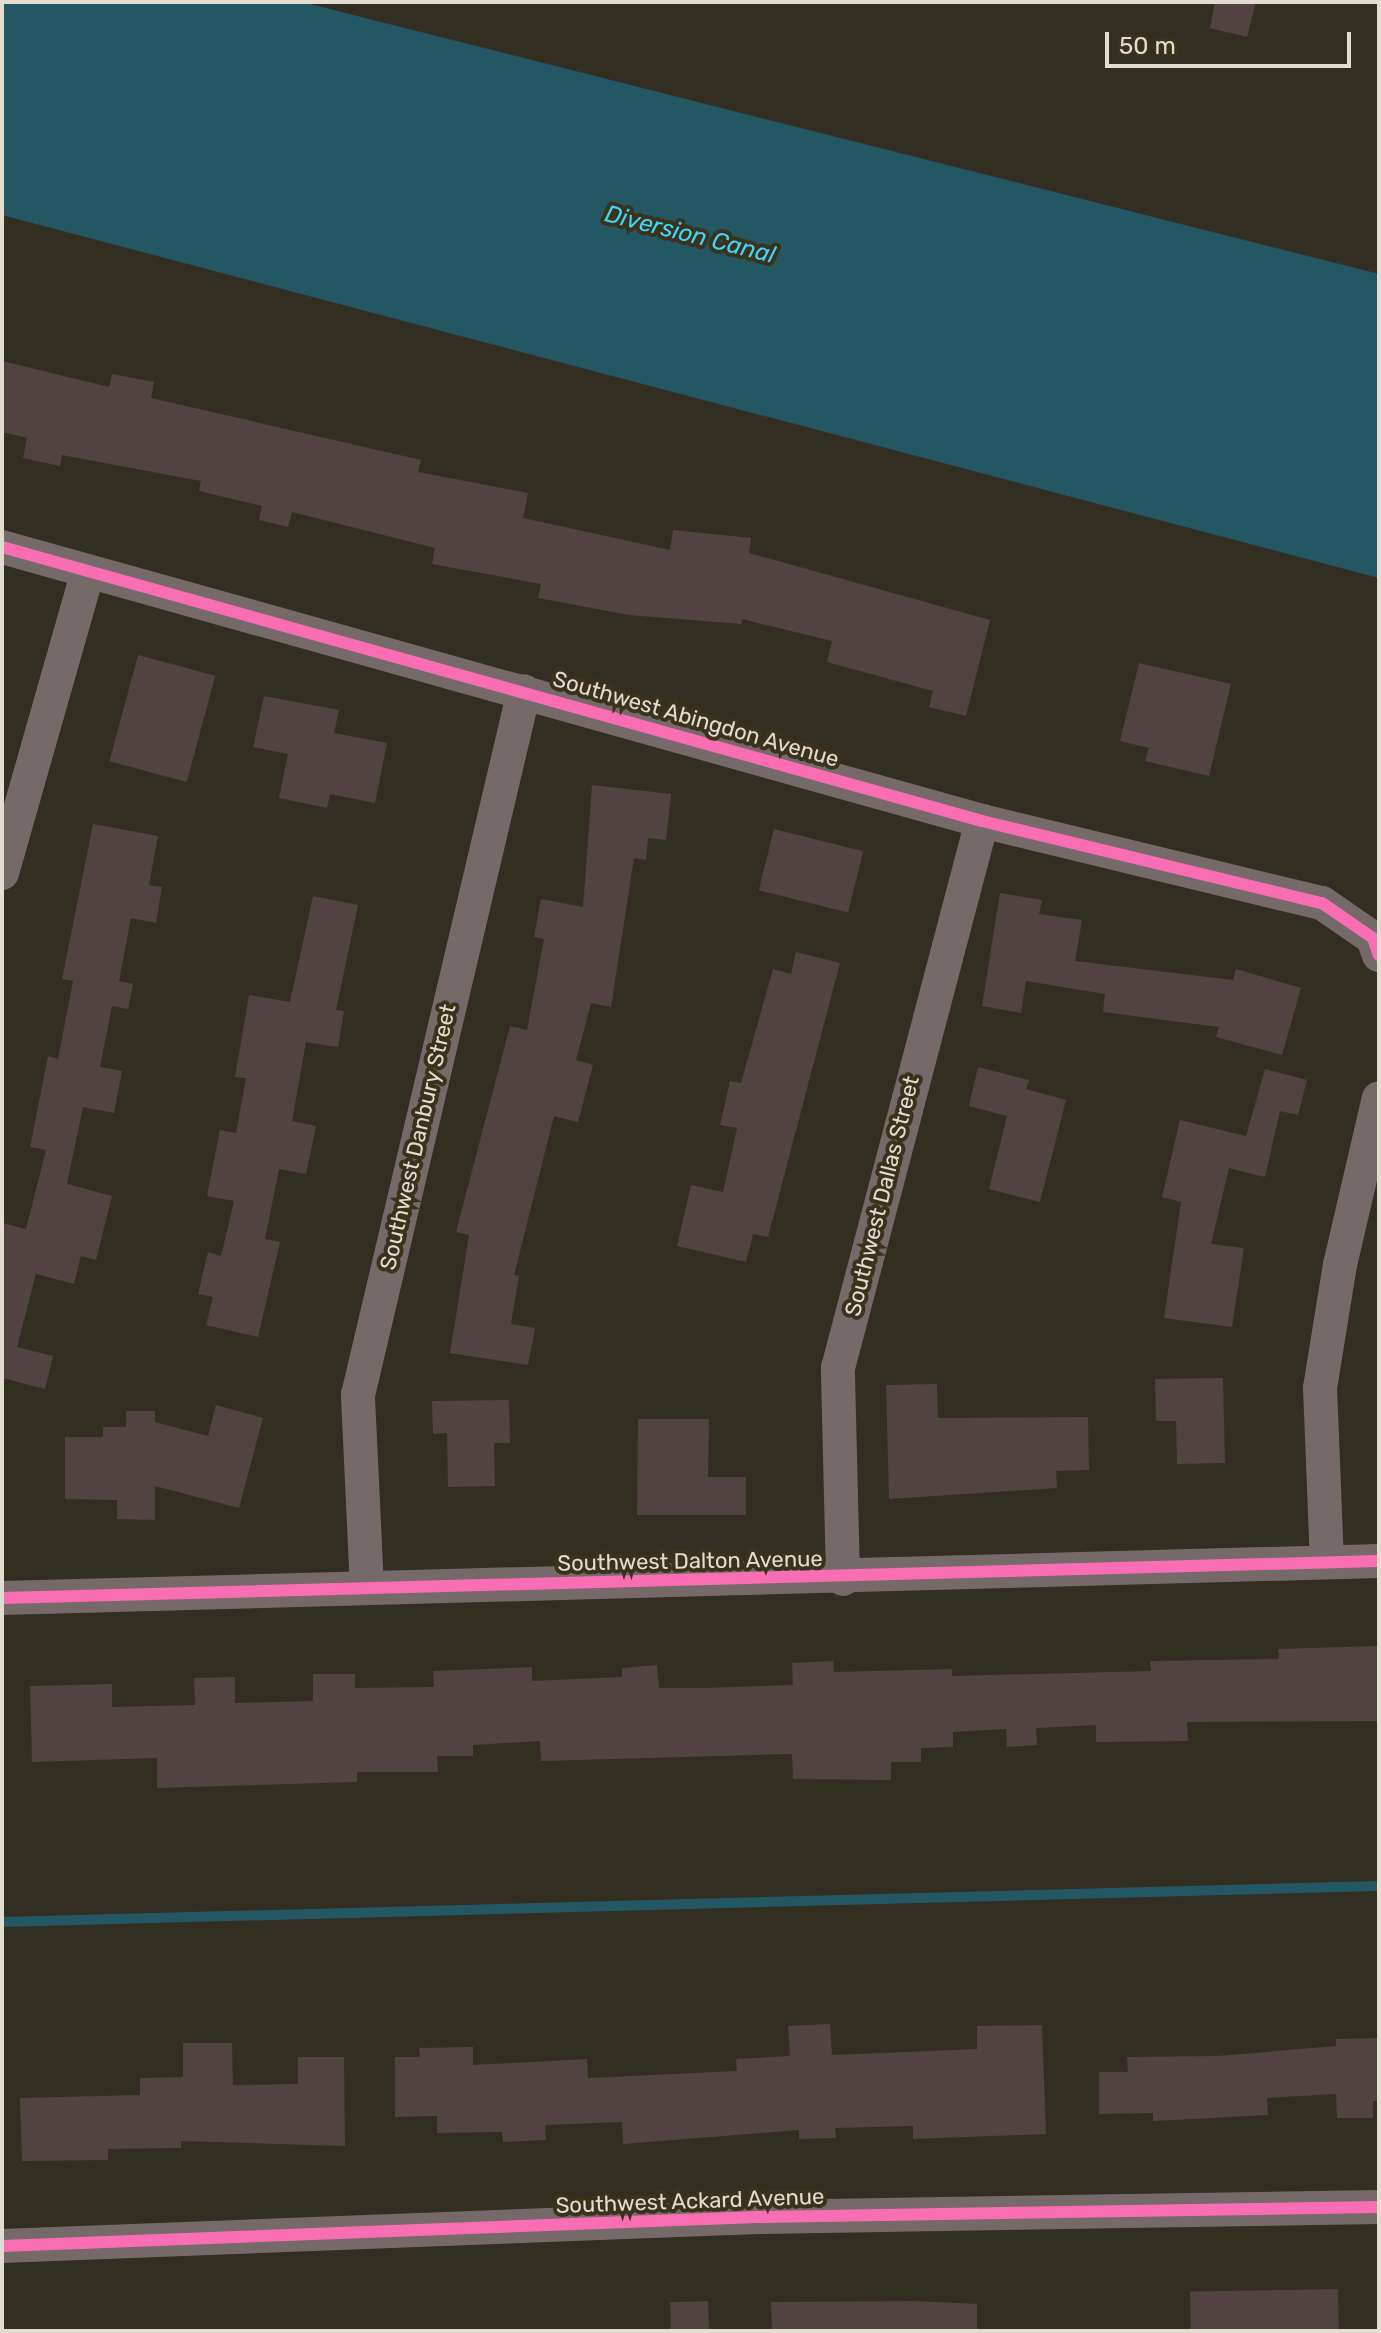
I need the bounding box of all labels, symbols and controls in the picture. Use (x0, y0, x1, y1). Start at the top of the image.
scale bar (1109, 16, 1355, 66)
text: 50 m (1119, 32, 1176, 60)
water label: Diversion Canal (602, 200, 778, 270)
street label: Southwest Abingdon Avenue (549, 665, 843, 773)
street label: Southwest Danbury Street (374, 1001, 462, 1273)
street label: Southwest Dallas Street (839, 1073, 925, 1319)
street label: Southwest Dalton Avenue (557, 1545, 823, 1577)
street label: Southwest Ackard Avenue (555, 2183, 825, 2219)

